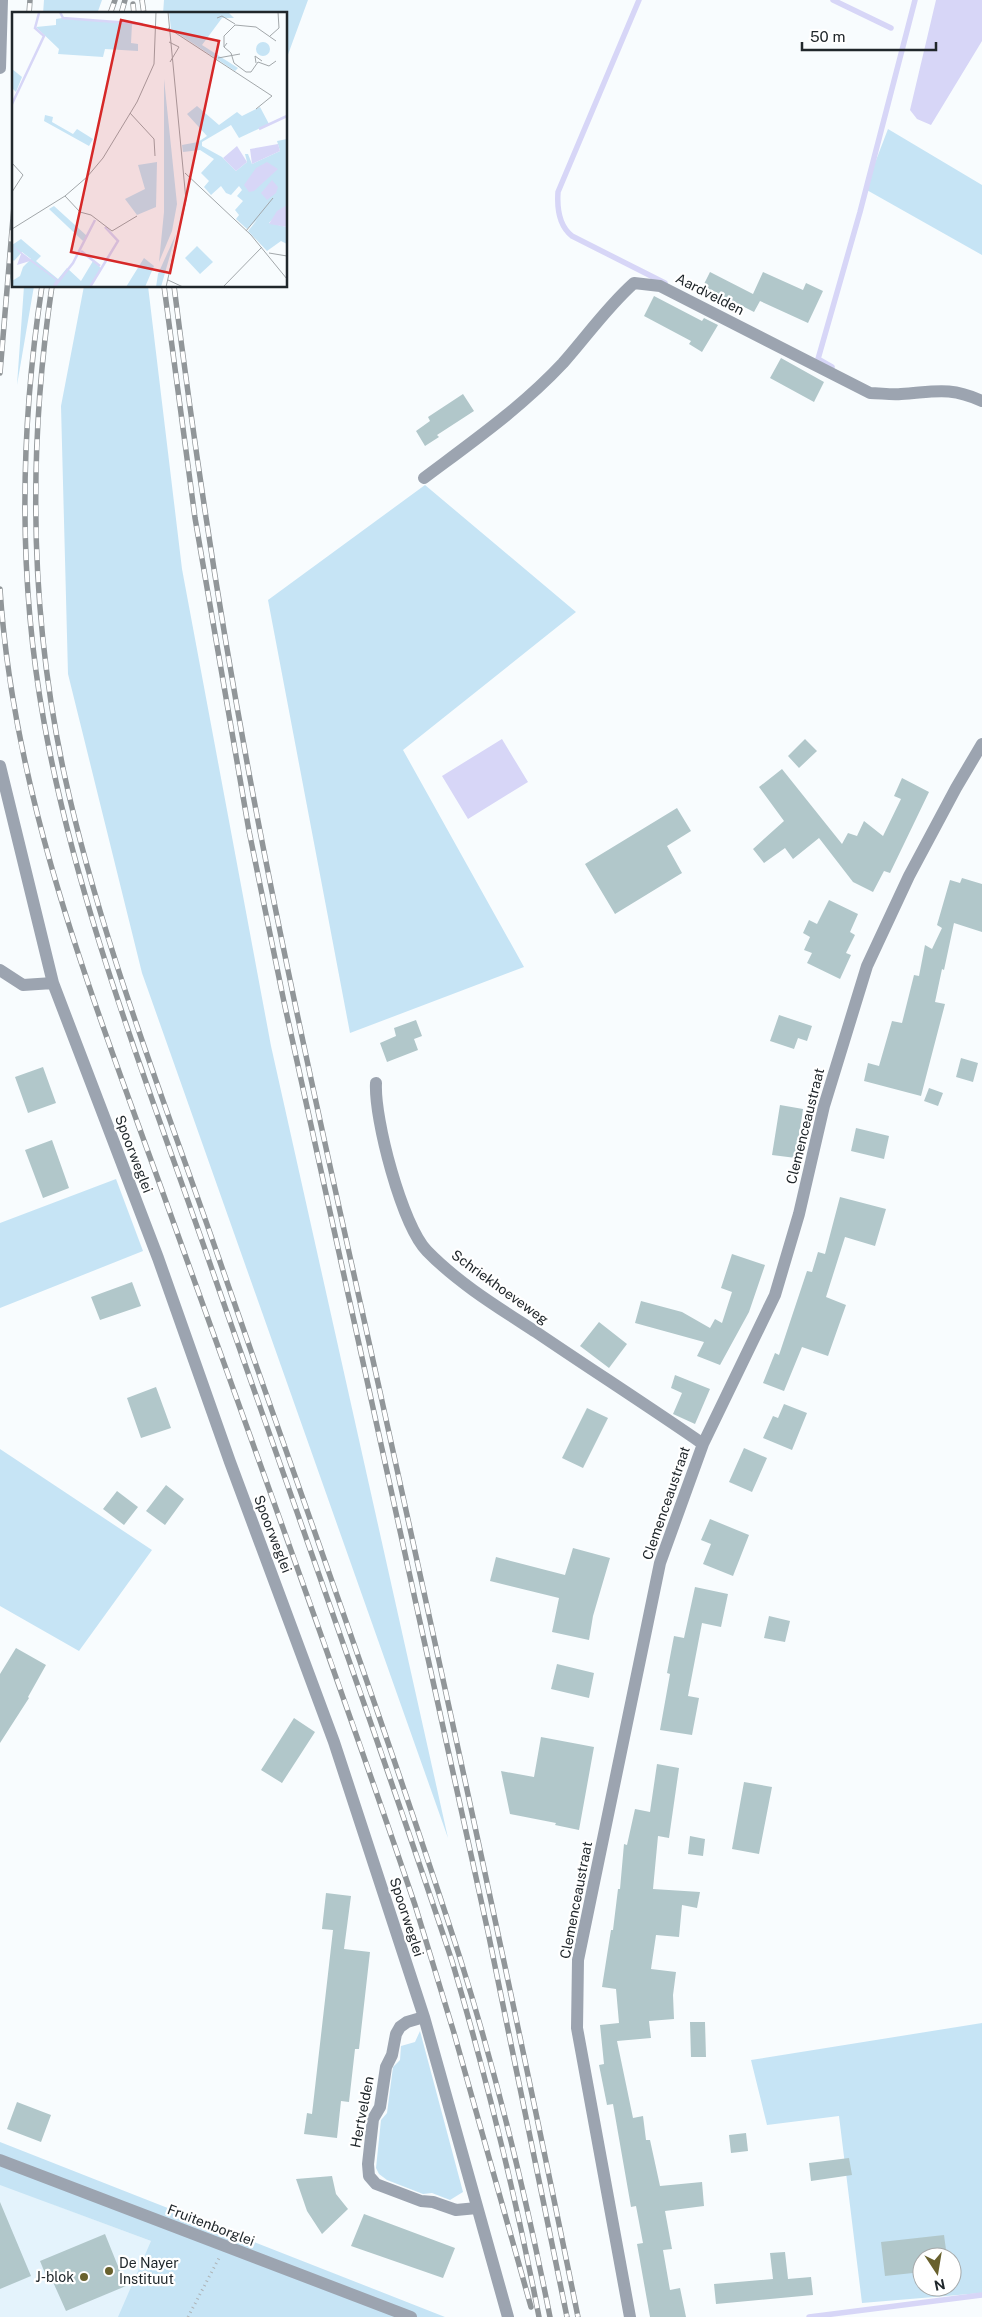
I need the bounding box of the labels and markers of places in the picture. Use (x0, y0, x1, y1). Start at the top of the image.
place label: De Nayer Instituut (119, 2255, 179, 2287)
marker: De Nayer Instituut (103, 2265, 115, 2277)
place label: J-blok (35, 2269, 74, 2285)
marker: J-blok (78, 2271, 90, 2283)

